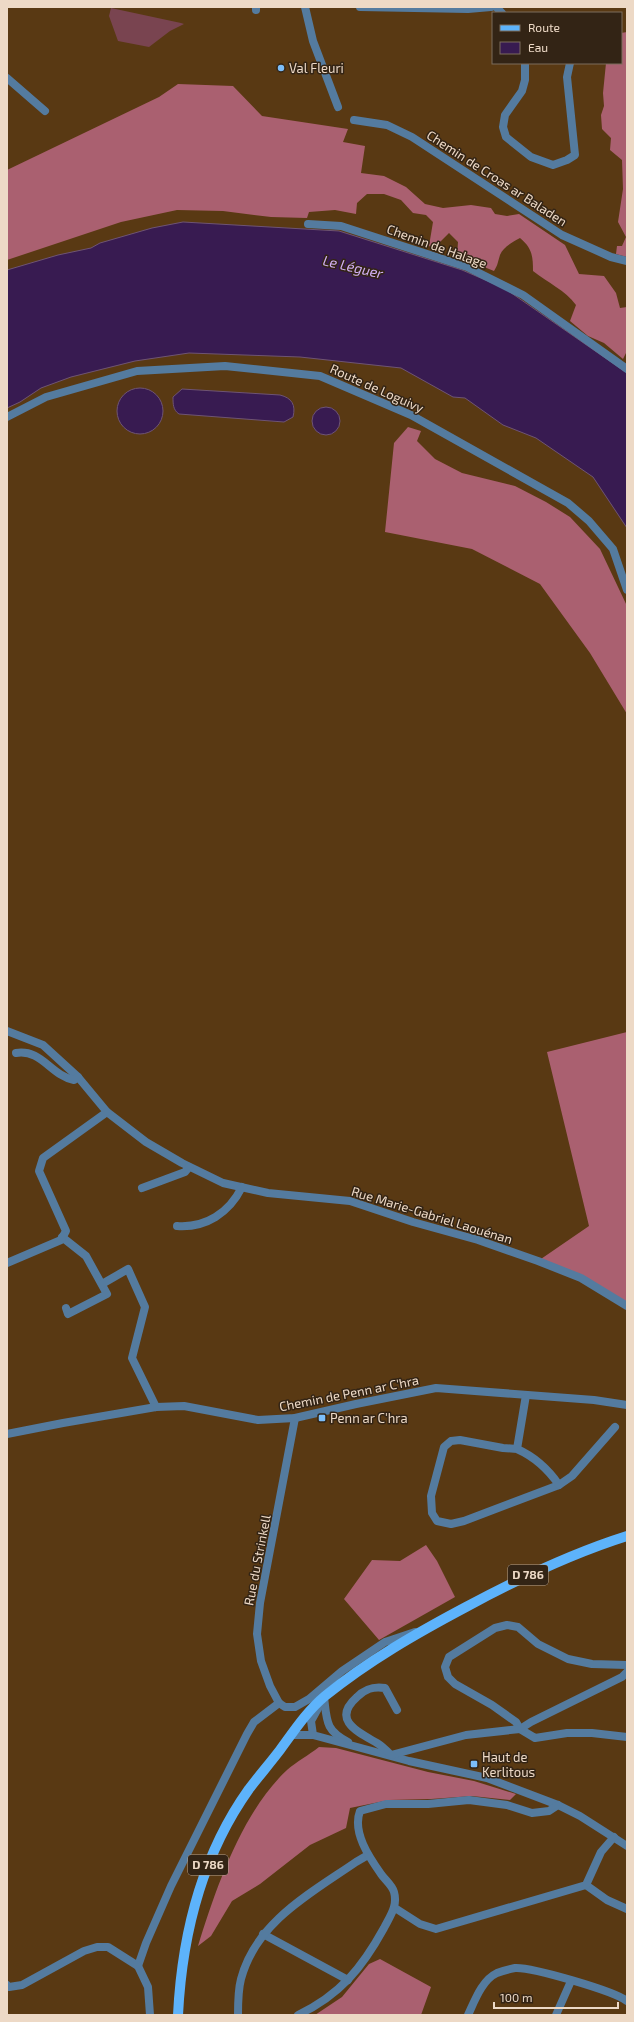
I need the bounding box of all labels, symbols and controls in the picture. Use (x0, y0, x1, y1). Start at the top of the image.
legend (492, 12, 622, 64)
text: Route (528, 20, 560, 34)
text: Eau (528, 40, 548, 54)
place label: Val Fleuri (289, 60, 344, 76)
marker: Val Fleuri (276, 63, 286, 73)
street label: Chemin de Croas ar Baladen (424, 127, 570, 229)
street label: Chemin de Halage (385, 220, 489, 272)
water label: Le Léguer (321, 251, 385, 282)
street label: Route de Loguivy (328, 360, 426, 416)
street label: Rue Marie-Gabriel Laouénan (350, 1183, 514, 1247)
street label: Chemin de Penn ar C'hra (278, 1372, 420, 1414)
place label: Penn ar C'hra (330, 1410, 408, 1426)
marker: Penn ar C'hra (317, 1413, 327, 1423)
street label: Rue du Strinkell (240, 1513, 274, 1607)
road number: D 786 (508, 1565, 548, 1585)
place label: Haut de Kerlitous (482, 1749, 535, 1780)
marker: Haut de Kerlitous (469, 1759, 479, 1769)
road number: D 786 (188, 1855, 228, 1875)
scale bar (494, 1984, 618, 2010)
text: 100 m (500, 1990, 532, 2004)

